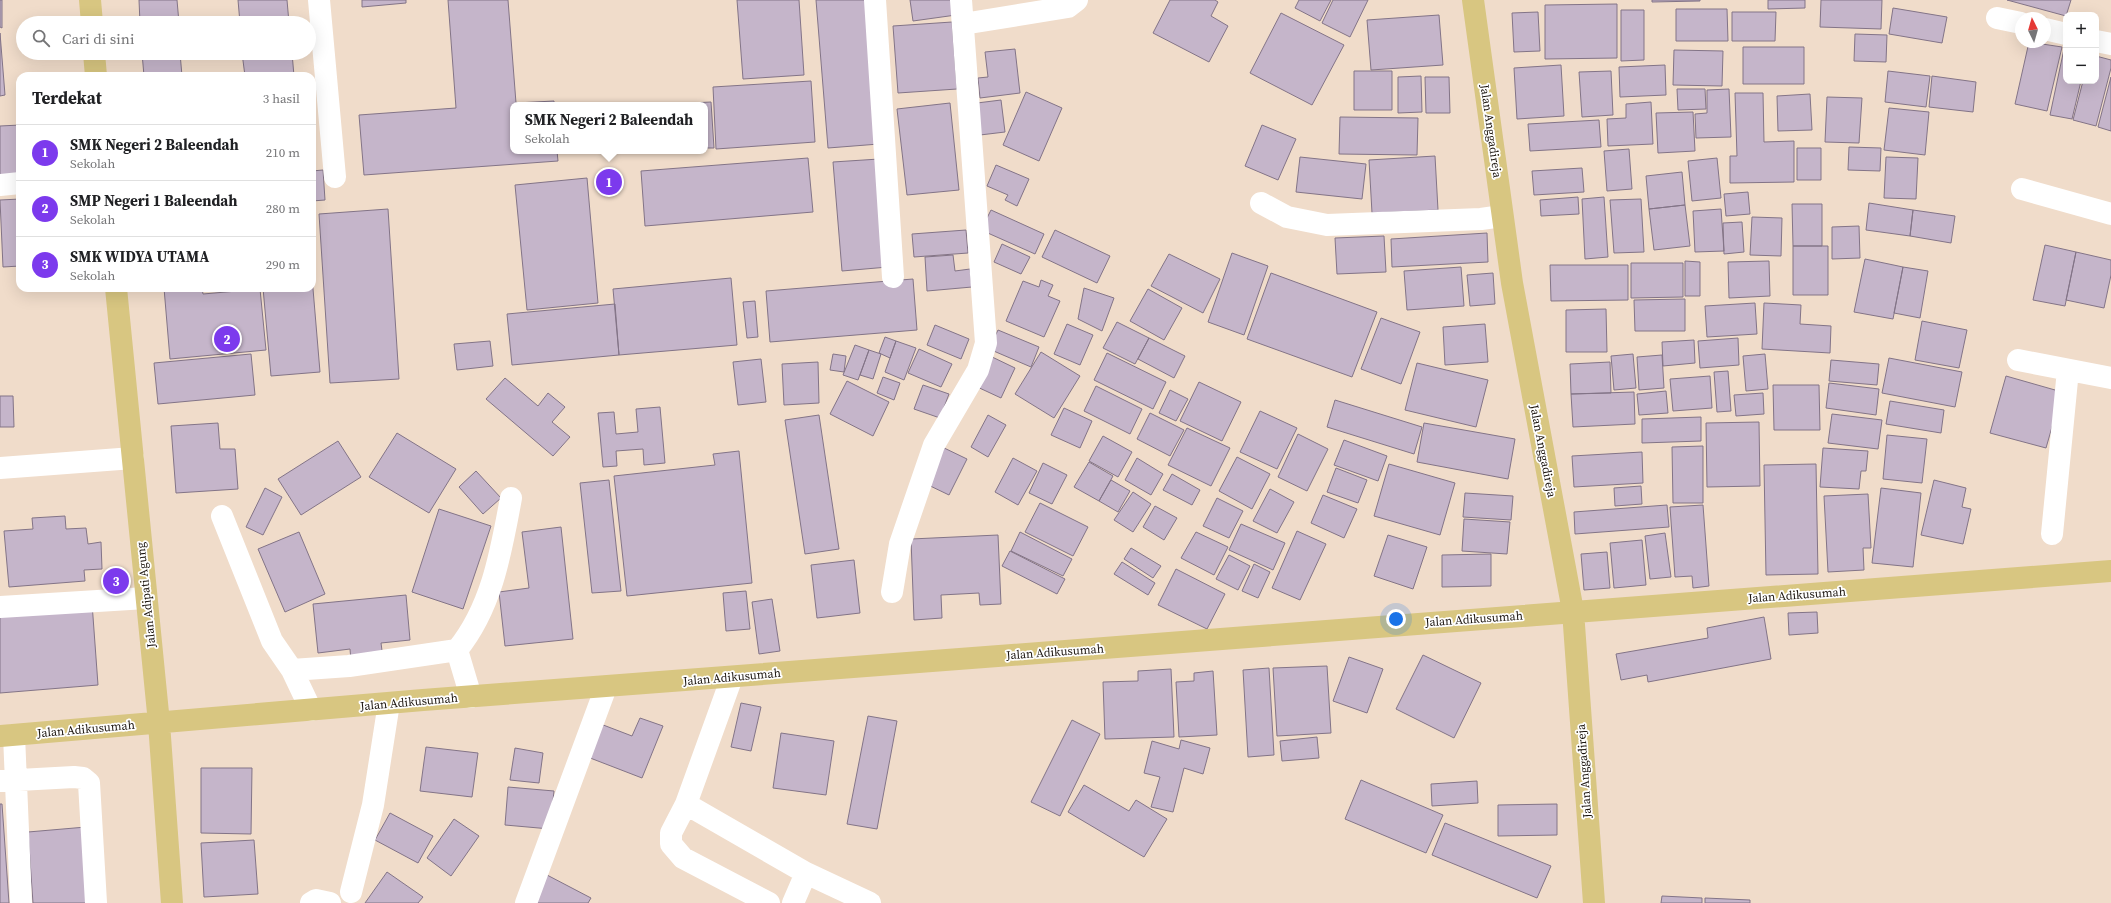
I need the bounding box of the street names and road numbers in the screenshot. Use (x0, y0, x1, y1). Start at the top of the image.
street label: Jalan Anggadireja (1476, 82, 1506, 180)
street label: Jalan Anggadireja (1526, 402, 1560, 500)
street label: Jalan Adipati Agung (133, 542, 160, 649)
street label: Jalan Adikusumah (1747, 584, 1846, 606)
street label: Jalan Adikusumah (1424, 608, 1523, 630)
street label: Jalan Adikusumah (1005, 641, 1104, 663)
street label: Jalan Adikusumah (682, 665, 781, 689)
street label: Jalan Adikusumah (359, 690, 458, 714)
street label: Jalan Adikusumah (36, 717, 135, 741)
street label: Jalan Anggadireja (1573, 723, 1595, 820)

